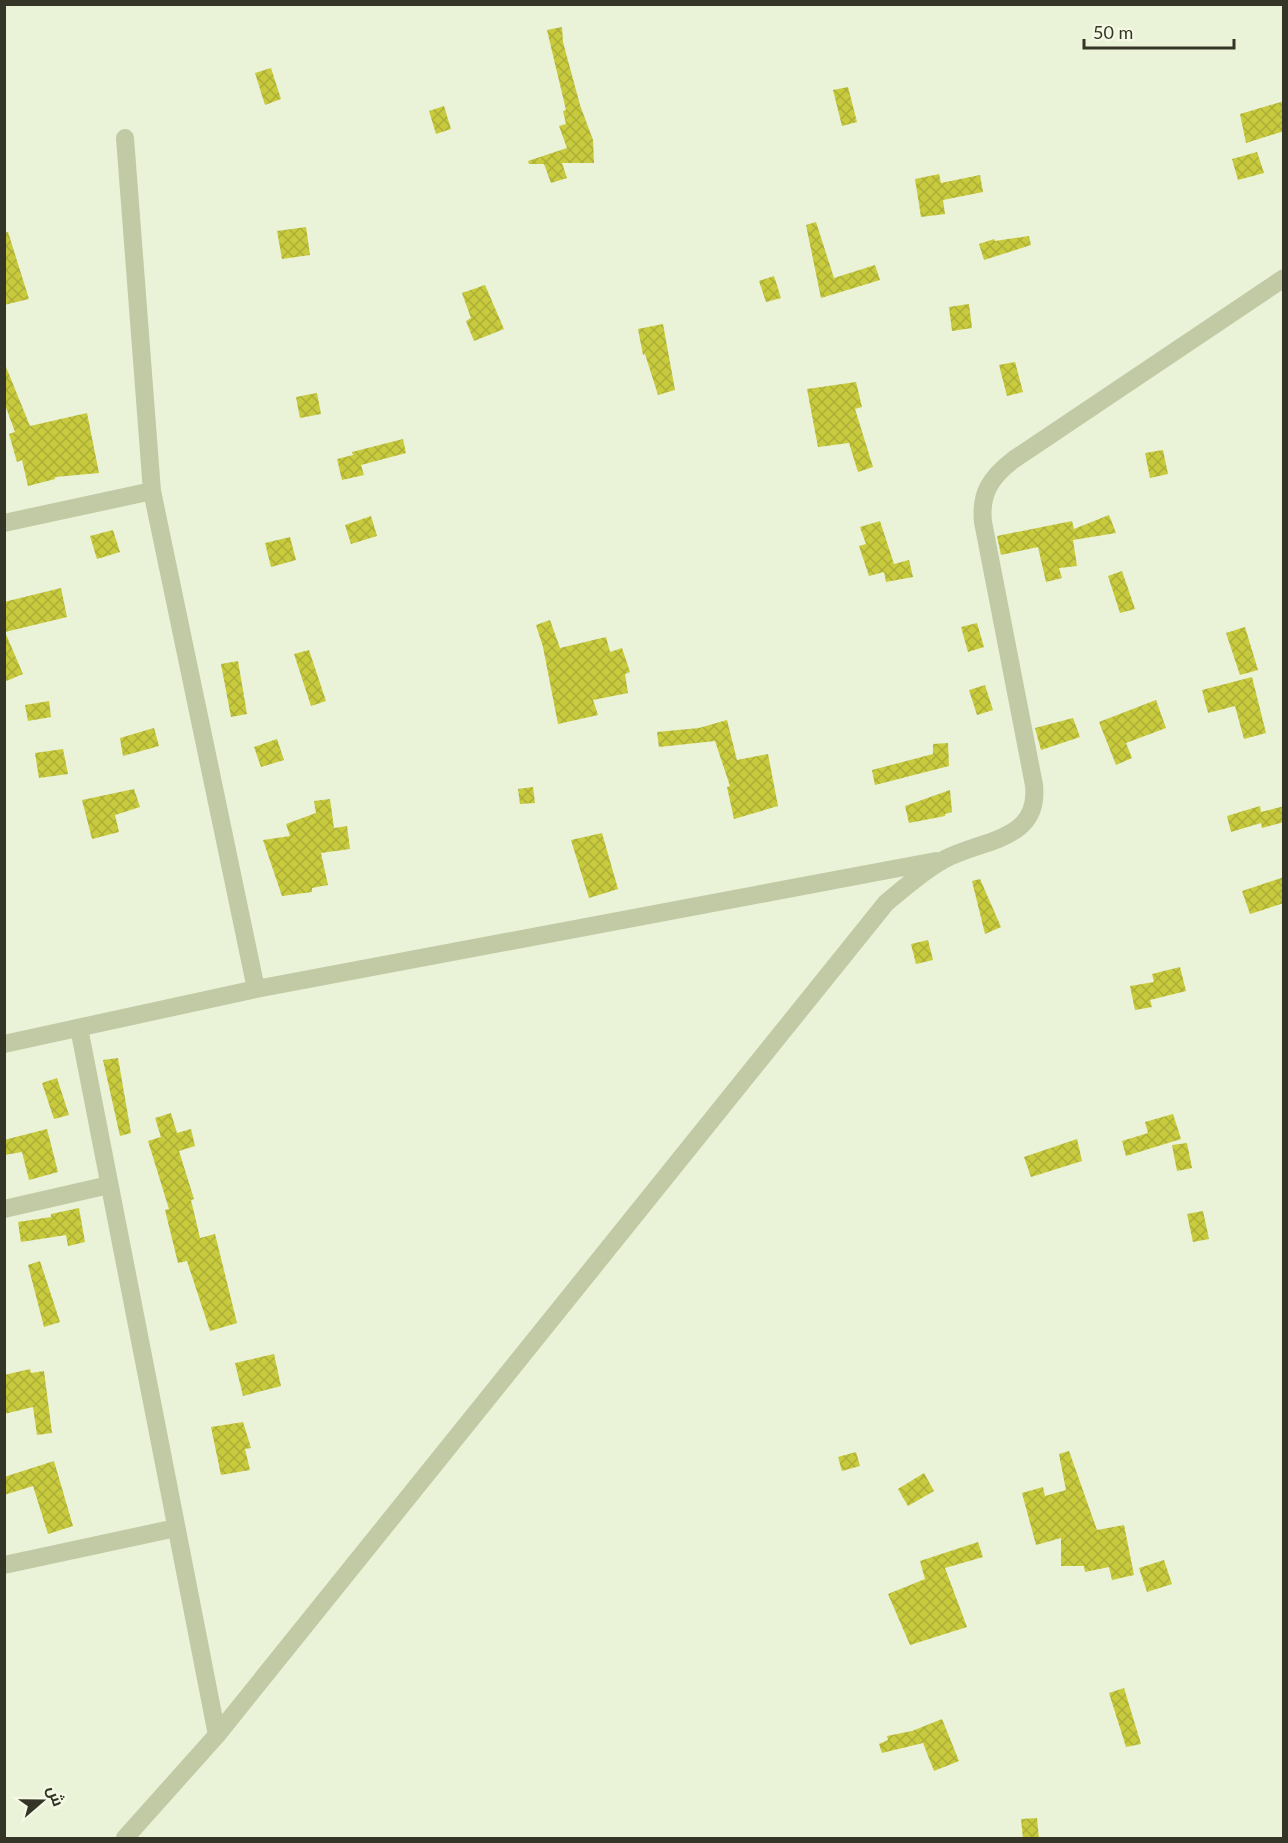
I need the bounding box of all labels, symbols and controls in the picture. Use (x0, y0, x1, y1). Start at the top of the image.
scale bar (1084, 12, 1234, 50)
text: 50 m (1093, 21, 1133, 43)
north arrow (12, 1771, 72, 1831)
text: ش (43, 1783, 69, 1809)

